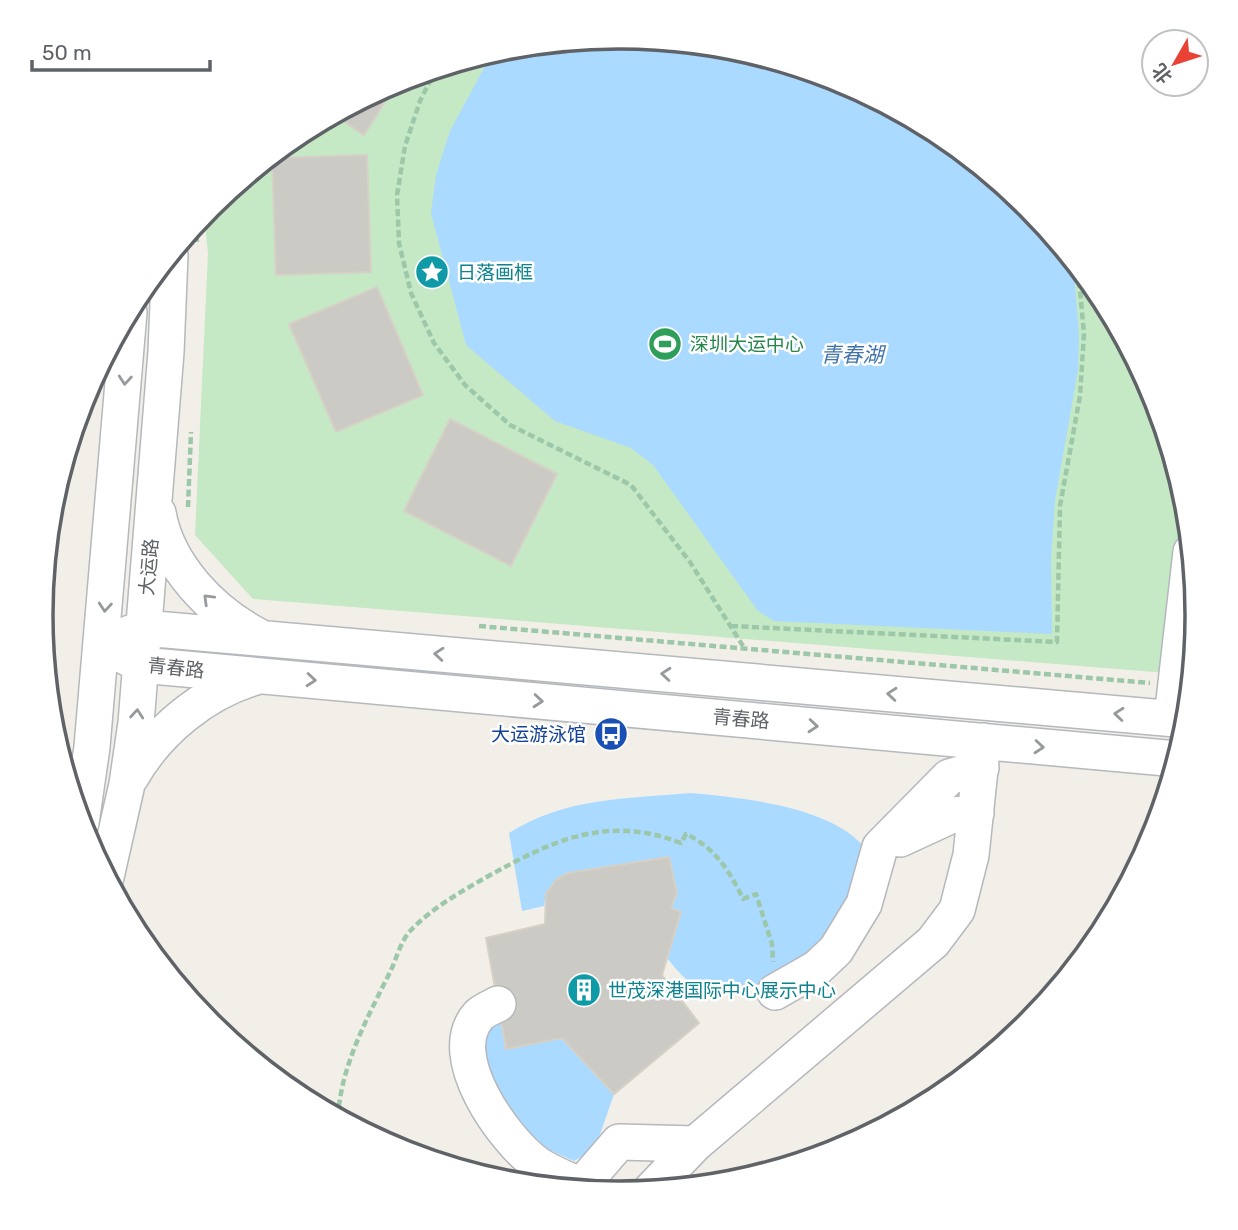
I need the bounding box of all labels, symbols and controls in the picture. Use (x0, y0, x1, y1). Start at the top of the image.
scale bar (32, 28, 210, 72)
north arrow (1140, 28, 1210, 98)
text: 50 m (42, 40, 92, 65)
text: 北 (1147, 59, 1177, 88)
place icon: 日落画框 (413, 253, 451, 291)
place label: 日落画框 (457, 261, 533, 284)
sports icon: 深圳大运中心 (646, 325, 684, 363)
place label: 深圳大运中心 (690, 333, 804, 356)
water label: 青春湖 (821, 342, 886, 367)
one-way arrow (117, 374, 132, 386)
street label: 大运路 (135, 538, 163, 596)
one-way arrow (203, 594, 216, 607)
one-way arrow (98, 601, 113, 612)
one-way arrow (433, 647, 444, 662)
street label: 青春路 (146, 654, 206, 682)
one-way arrow (660, 667, 671, 682)
one-way arrow (306, 672, 317, 687)
one-way arrow (887, 687, 898, 702)
one-way arrow (532, 693, 543, 708)
street label: 青春路 (712, 705, 770, 733)
one-way arrow (1113, 706, 1125, 721)
one-way arrow (129, 708, 144, 719)
bus stop icon: 大运游泳馆 (592, 715, 630, 753)
one-way arrow (808, 718, 819, 733)
place label: 大运游泳馆 (491, 723, 586, 746)
one-way arrow (1034, 739, 1045, 754)
building icon: 世茂深港国际中心展示中心 (565, 971, 603, 1009)
place label: 世茂深港国际中心展示中心 (608, 979, 836, 1002)

